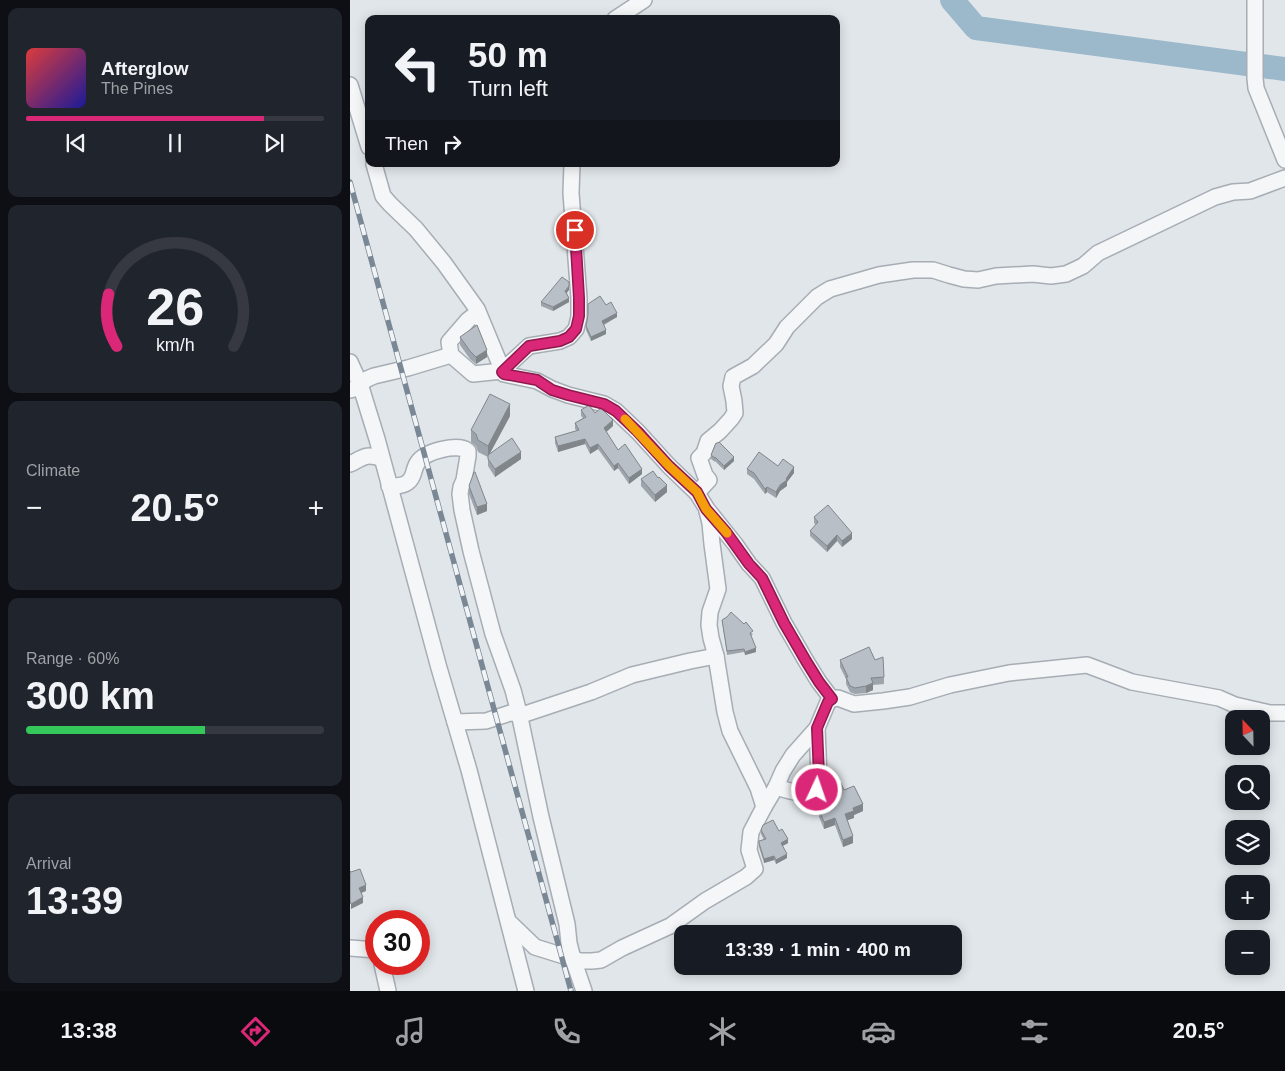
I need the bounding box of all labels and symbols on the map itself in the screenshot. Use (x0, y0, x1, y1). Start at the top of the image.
pin (554, 209, 596, 251)
north arrow (1225, 710, 1270, 755)
position arrow (790, 763, 842, 815)
speed limit sign: 30 (365, 910, 430, 975)

